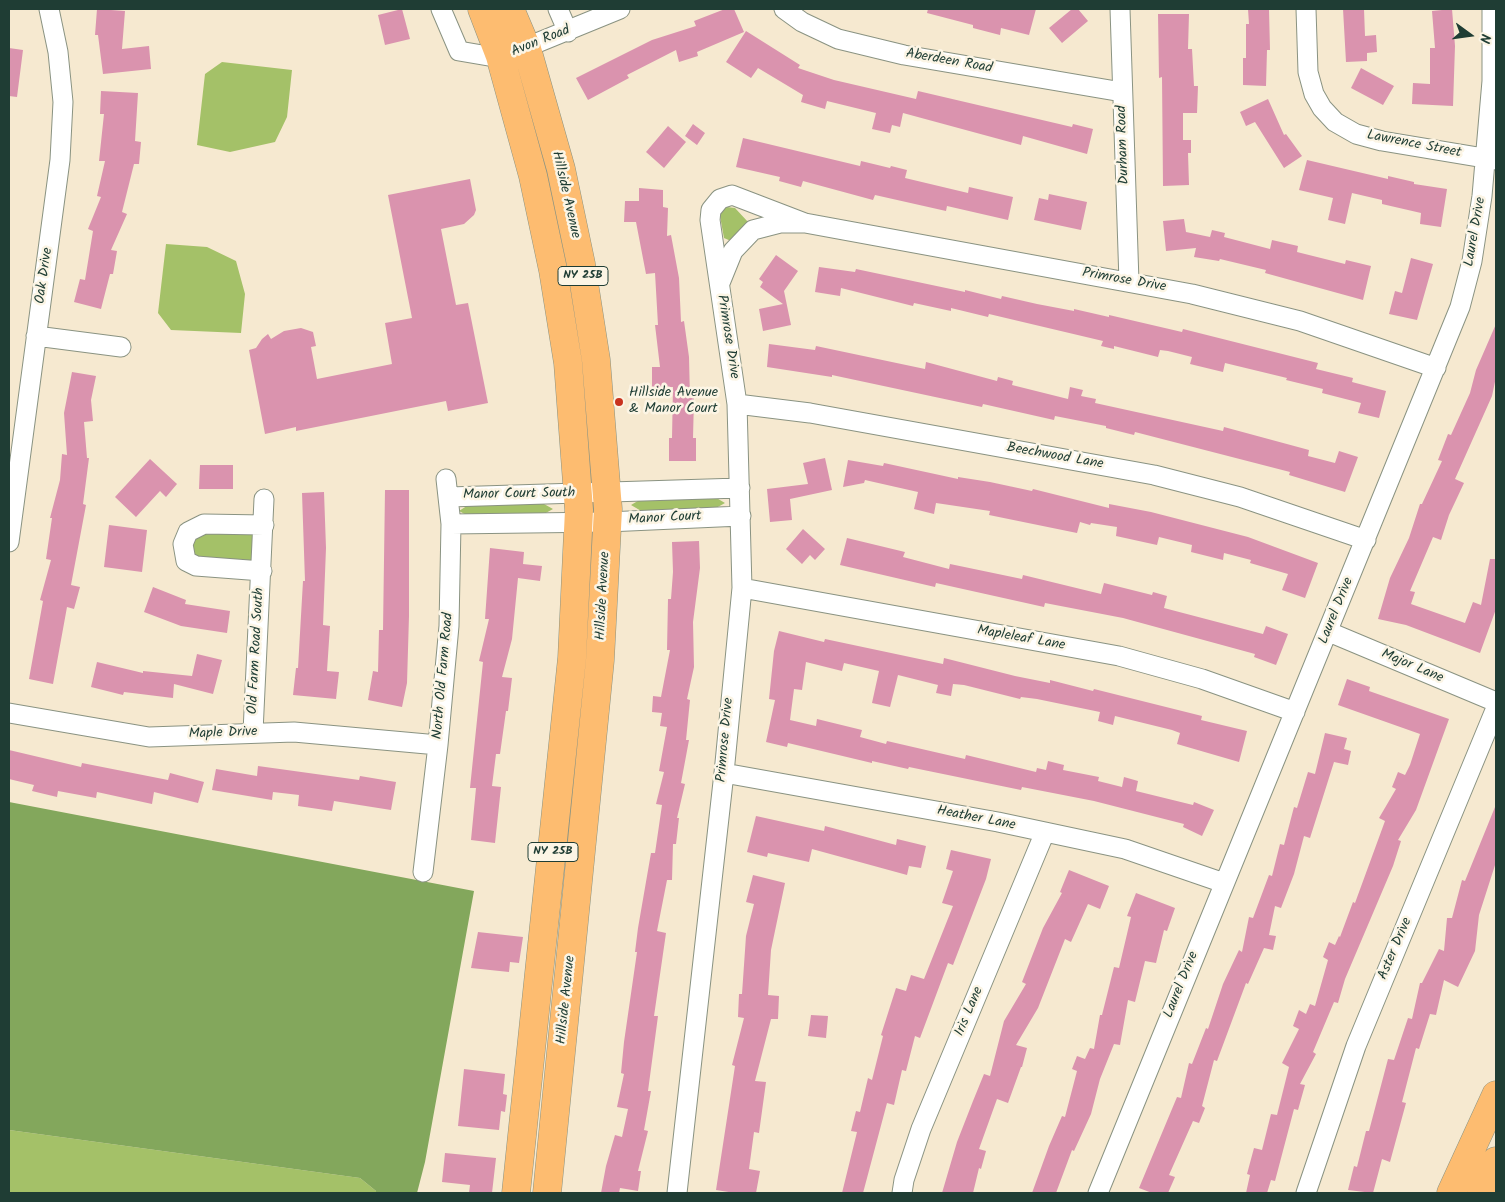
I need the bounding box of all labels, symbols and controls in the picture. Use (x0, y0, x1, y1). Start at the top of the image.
north arrow (1445, 10, 1495, 60)
street label: Avon Road (509, 23, 573, 61)
text: N (1473, 32, 1496, 46)
street label: Aberdeen Road (904, 46, 994, 78)
street label: Durham Road (1114, 105, 1134, 185)
street label: Lawrence Street (1365, 128, 1463, 162)
street label: Hillside Avenue (547, 150, 583, 240)
street label: Laurel Drive (1462, 196, 1490, 268)
street label: Oak Drive (33, 247, 57, 305)
street label: Primrose Drive (1081, 265, 1167, 297)
road number: NY 25B (558, 266, 608, 286)
street label: Primrose Drive (712, 294, 742, 380)
place label: Hillside Avenue & Manor Court (629, 386, 718, 418)
marker: Hillside Avenue & Manor Court (613, 396, 625, 408)
street label: Beechwood Lane (1005, 440, 1105, 474)
street label: Manor Court South (463, 486, 575, 504)
street label: Manor Court (628, 509, 702, 529)
street label: Hillside Avenue (593, 551, 615, 641)
street label: Laurel Drive (1316, 575, 1358, 647)
street label: Old Farm Road South (245, 587, 269, 715)
street label: North Old Farm Road (430, 612, 458, 740)
street label: Mapleleaf Lane (976, 623, 1066, 655)
street label: Major Lane (1378, 646, 1446, 688)
street label: Primrose Drive (714, 697, 738, 783)
street label: Maple Drive (188, 724, 258, 744)
street label: Heather Lane (935, 803, 1017, 835)
road number: NY 25B (528, 842, 578, 862)
street label: Aster Drive (1375, 916, 1417, 982)
street label: Laurel Drive (1161, 949, 1203, 1021)
street label: Hillside Avenue (554, 955, 580, 1045)
street label: Iris Lane (952, 985, 988, 1039)

